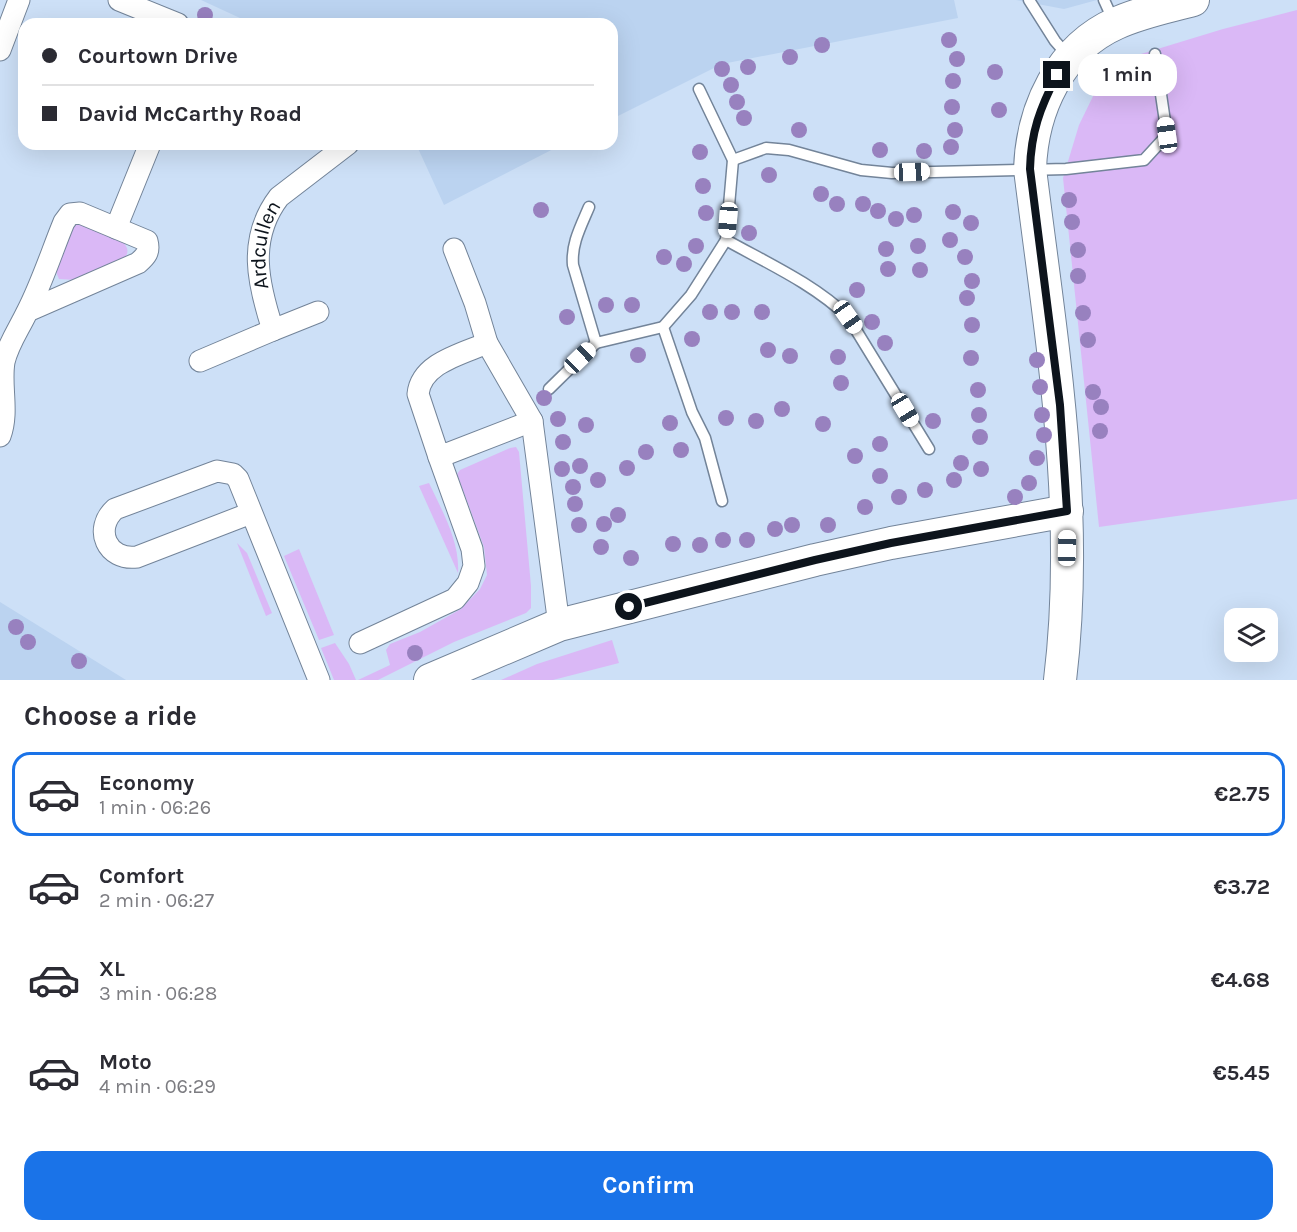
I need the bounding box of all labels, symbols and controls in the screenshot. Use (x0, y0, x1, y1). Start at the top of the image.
text: Courtown Drive (78, 43, 238, 69)
callout: 1 min (1078, 54, 1177, 96)
route end (1043, 61, 1070, 88)
text: 1 min (1102, 63, 1153, 86)
text: David McCarthy Road (78, 101, 302, 127)
car (1156, 116, 1178, 154)
car (894, 162, 930, 182)
street label: Ardcullen (246, 196, 285, 292)
car (717, 201, 739, 239)
car (830, 297, 866, 337)
car (561, 339, 599, 377)
car (888, 390, 922, 430)
car (1058, 530, 1076, 566)
route start (615, 593, 642, 620)
map controls (1224, 608, 1278, 662)
button: layers (1224, 608, 1278, 662)
text: Choose a ride (24, 700, 197, 732)
icon: car (27, 767, 81, 821)
text: Economy (99, 770, 194, 796)
text: €2.75 (1214, 781, 1270, 807)
text: 1 min · 06:26 (99, 796, 211, 819)
icon: car (27, 860, 81, 914)
text: Comfort (99, 863, 184, 889)
text: €3.72 (1213, 874, 1270, 900)
text: 2 min · 06:27 (99, 889, 214, 912)
icon: car (27, 953, 81, 1007)
text: XL (99, 956, 125, 982)
text: €4.68 (1211, 967, 1270, 993)
text: 3 min · 06:28 (99, 982, 217, 1005)
icon: car (27, 1046, 81, 1100)
text: Moto (99, 1049, 152, 1075)
text: €5.45 (1213, 1060, 1270, 1086)
text: 4 min · 06:29 (99, 1075, 216, 1098)
button: Confirm (24, 1151, 1273, 1220)

